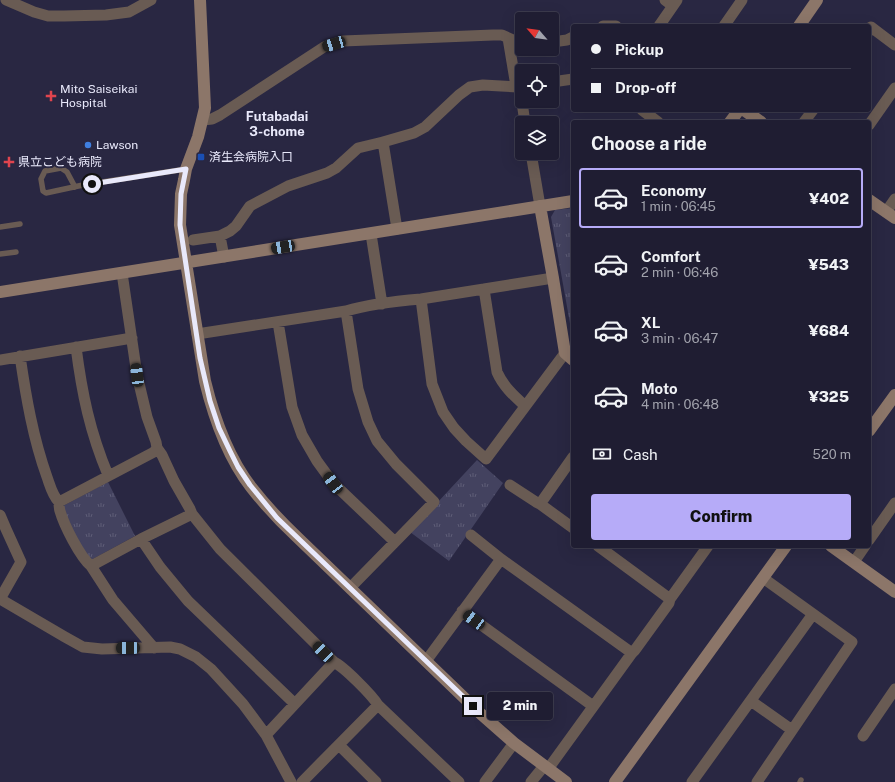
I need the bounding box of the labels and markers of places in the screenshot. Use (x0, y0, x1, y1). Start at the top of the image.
place label: Mito Saiseikai Hospital (60, 82, 137, 110)
marker: Mito Saiseikai Hospital (45, 90, 57, 102)
place label: Lawson (96, 138, 138, 152)
marker: Lawson (83, 140, 93, 150)
place label: 済生会病院入口 (209, 150, 293, 164)
marker: 済生会病院入口 (196, 152, 206, 162)
place label: 県立こども病院 (18, 155, 102, 169)
marker: 県立こども病院 (3, 156, 15, 168)

